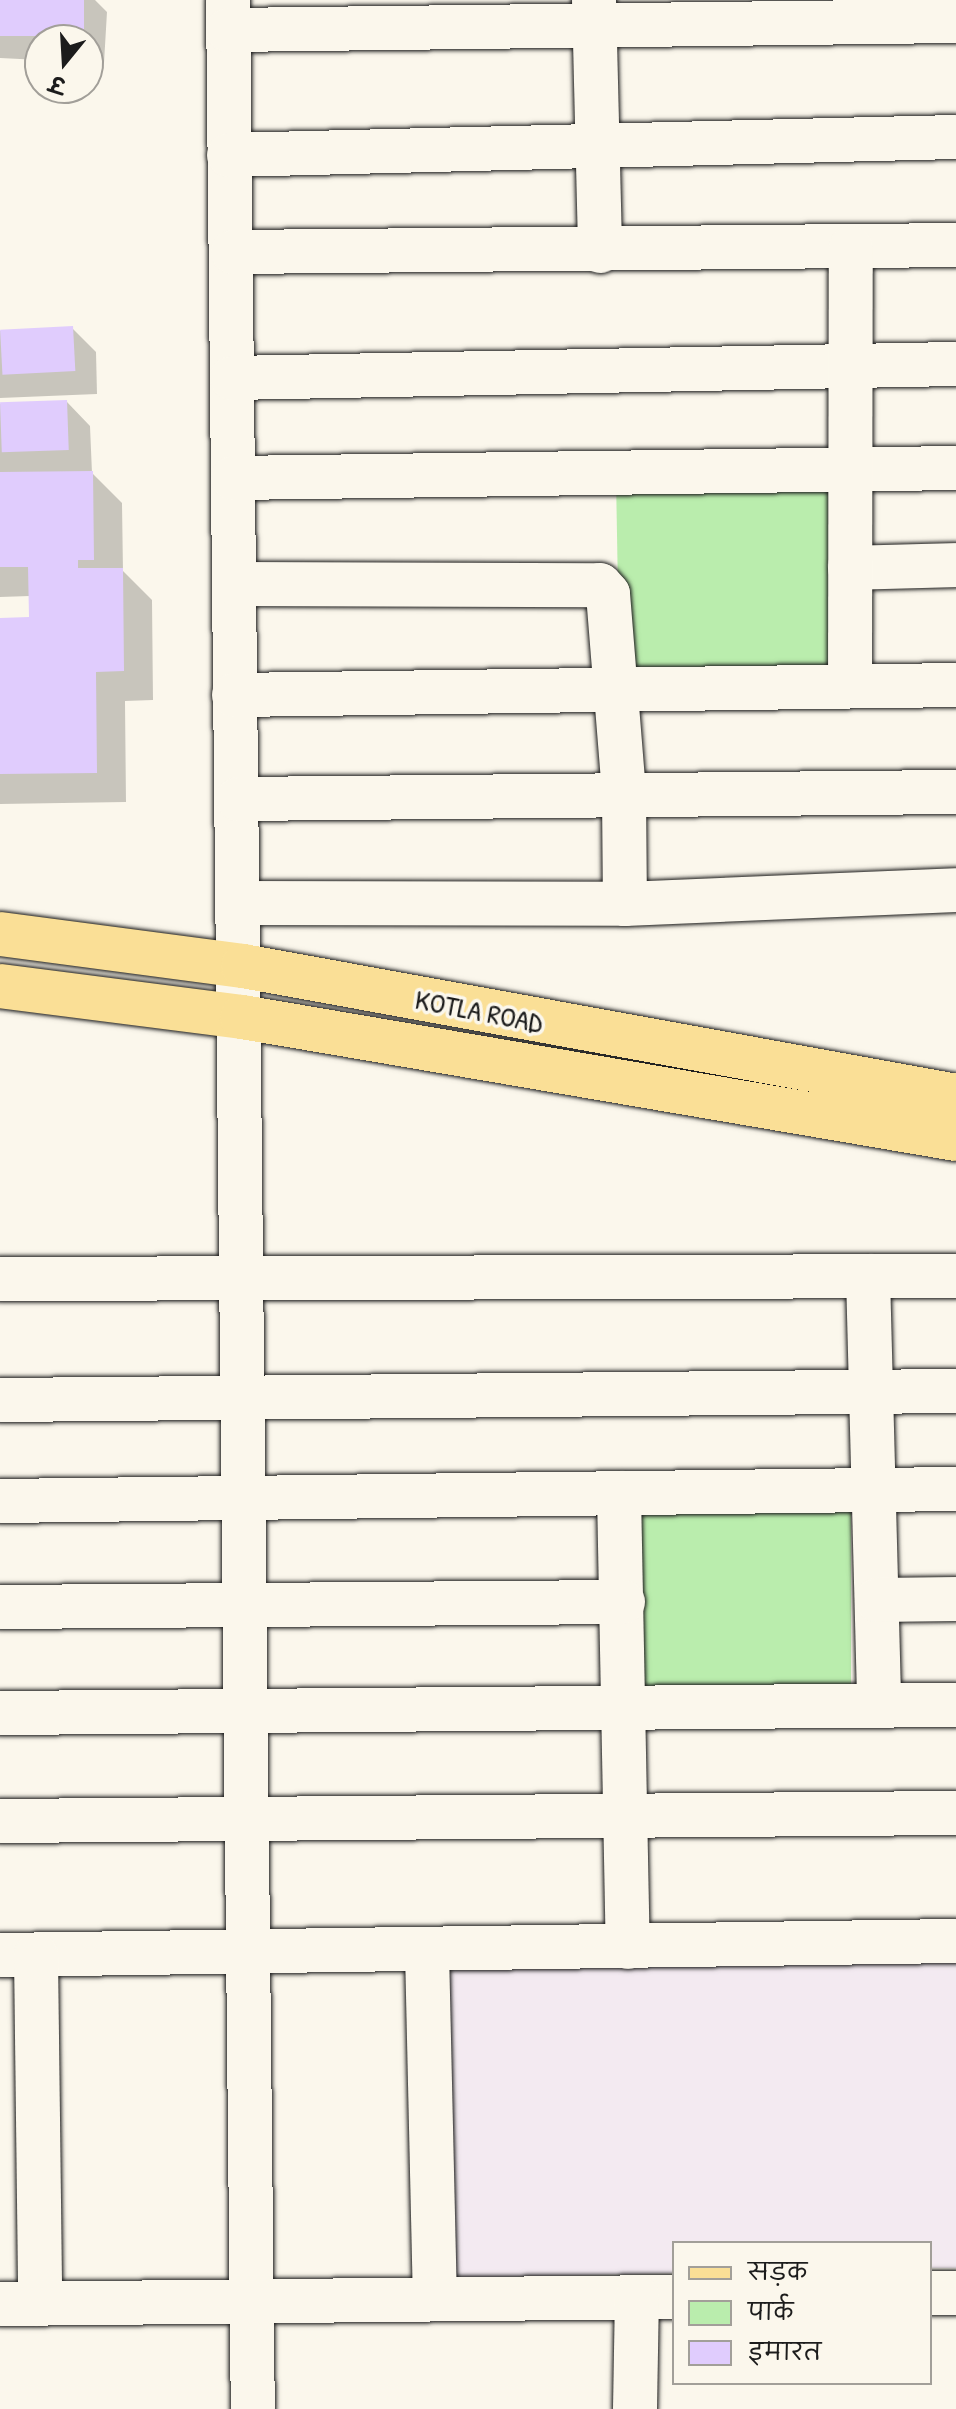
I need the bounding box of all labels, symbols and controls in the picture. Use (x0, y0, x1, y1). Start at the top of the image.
north arrow (24, 24, 104, 104)
text: उ (46, 68, 69, 101)
street label: KOTLA ROAD (412, 982, 546, 1040)
legend (672, 2241, 932, 2385)
text: सड़क (748, 2255, 807, 2287)
text: पार्क (748, 2295, 793, 2327)
text: इमारत (748, 2335, 821, 2367)

